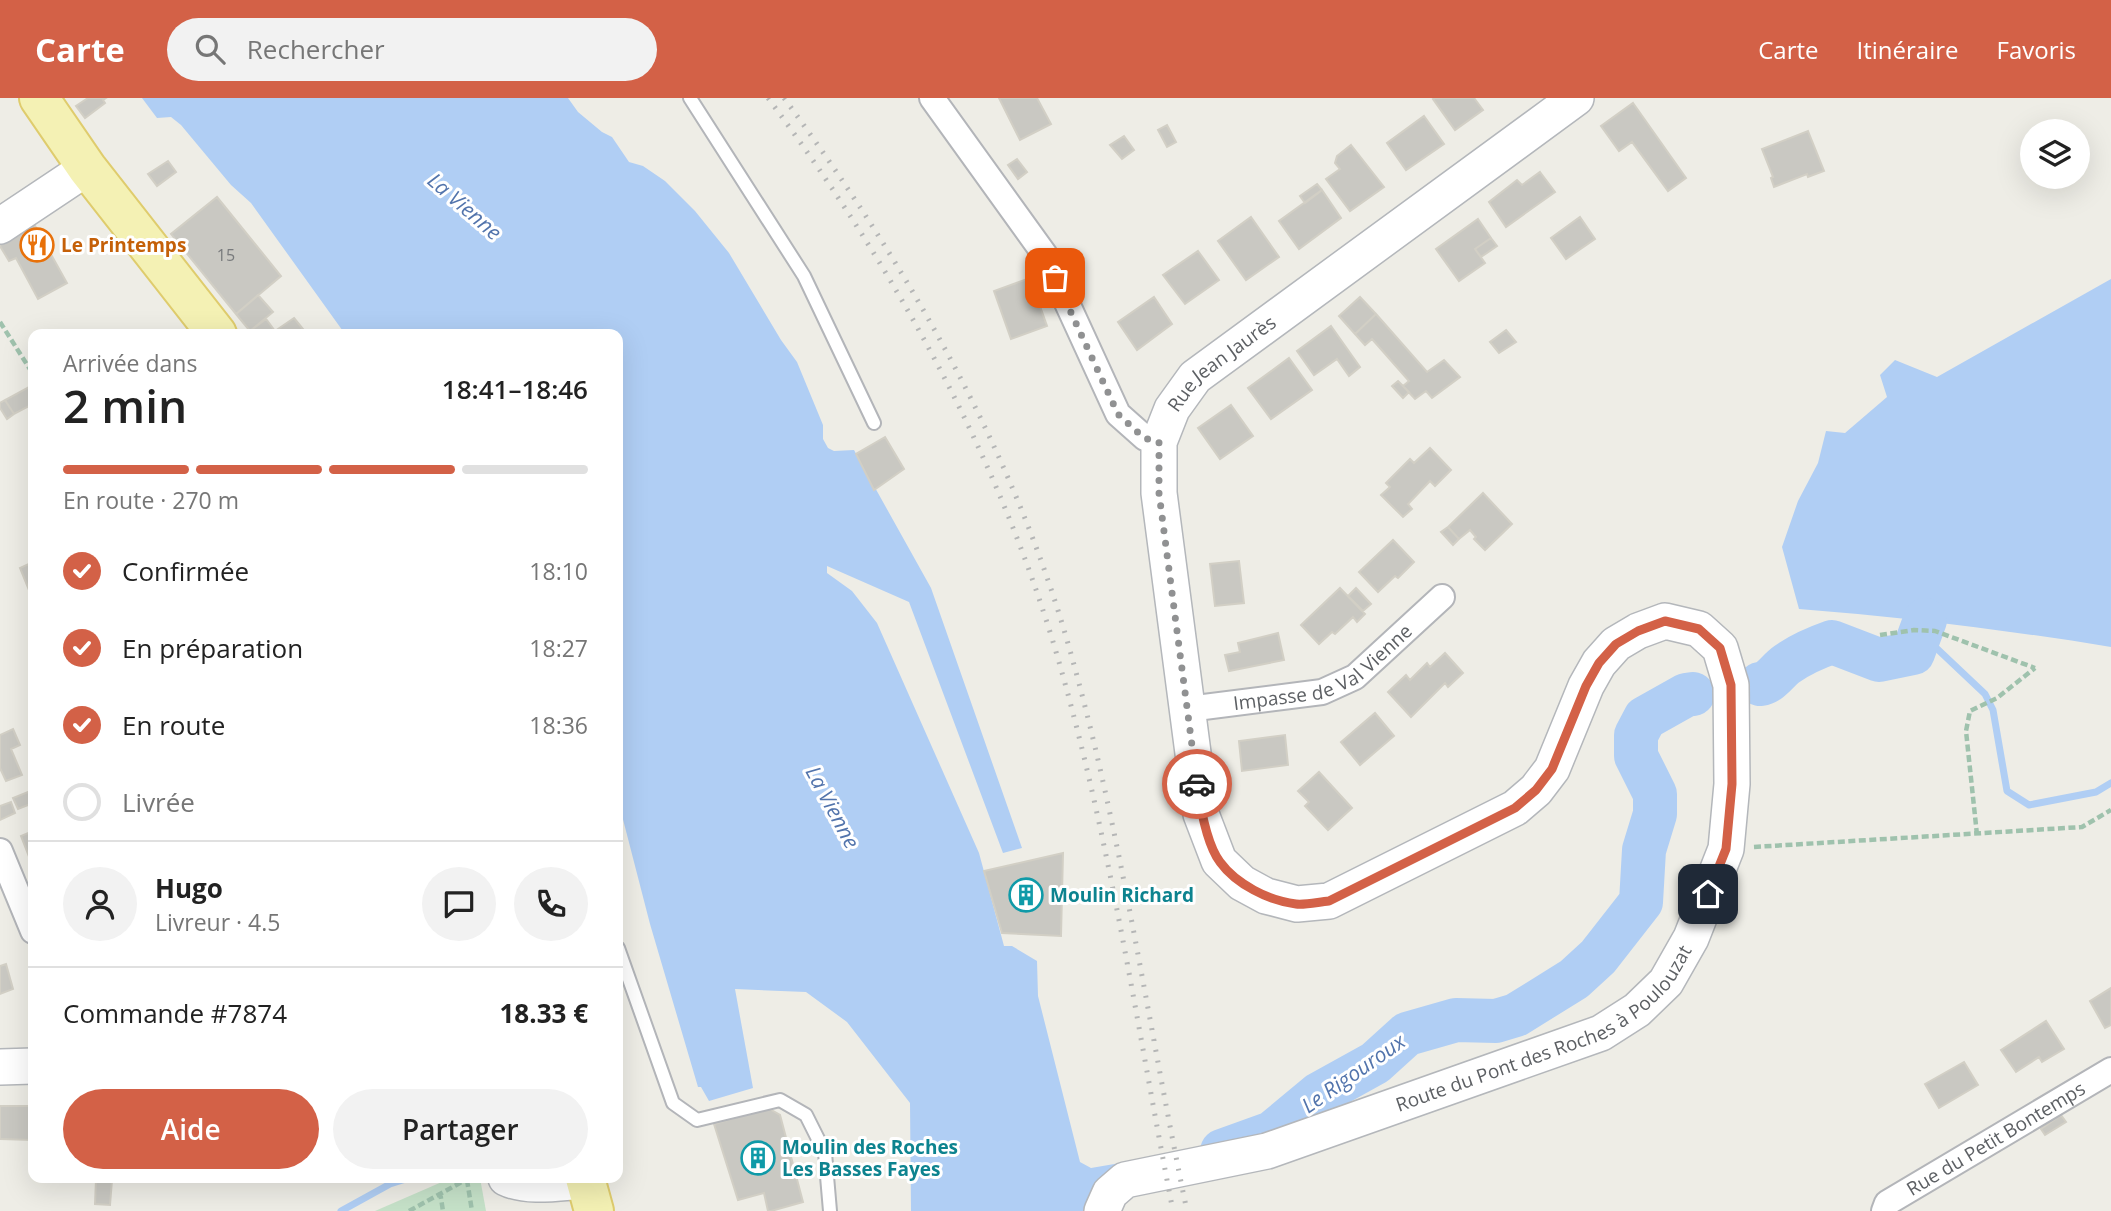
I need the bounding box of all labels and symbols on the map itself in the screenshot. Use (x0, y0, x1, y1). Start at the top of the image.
water label: La Vienne (422, 166, 508, 246)
restaurant icon: Le Printemps (18, 226, 56, 264)
place label: Le Printemps (61, 232, 186, 258)
house number: 15 (217, 244, 235, 266)
pin (1025, 248, 1085, 308)
street label: Rue Jean Jaurès (1161, 309, 1281, 417)
street label: Impasse de Val Vienne (1232, 618, 1417, 716)
courier (1162, 749, 1232, 819)
water label: La Vienne (800, 761, 866, 853)
pin (1678, 864, 1738, 924)
building icon: Moulin Richard (1007, 876, 1045, 914)
place label: Moulin Richard (1050, 882, 1194, 908)
street label: Route du Pont des Roches à Poulouzat (1392, 940, 1697, 1118)
water label: Le Rigouroux (1296, 1026, 1411, 1119)
street label: Rue du Petit Bontemps (1902, 1075, 2090, 1202)
place label: Moulin des Roches Les Basses Fayes (782, 1134, 958, 1182)
building icon: Moulin des Roches Les Basses Fayes (739, 1139, 777, 1177)

